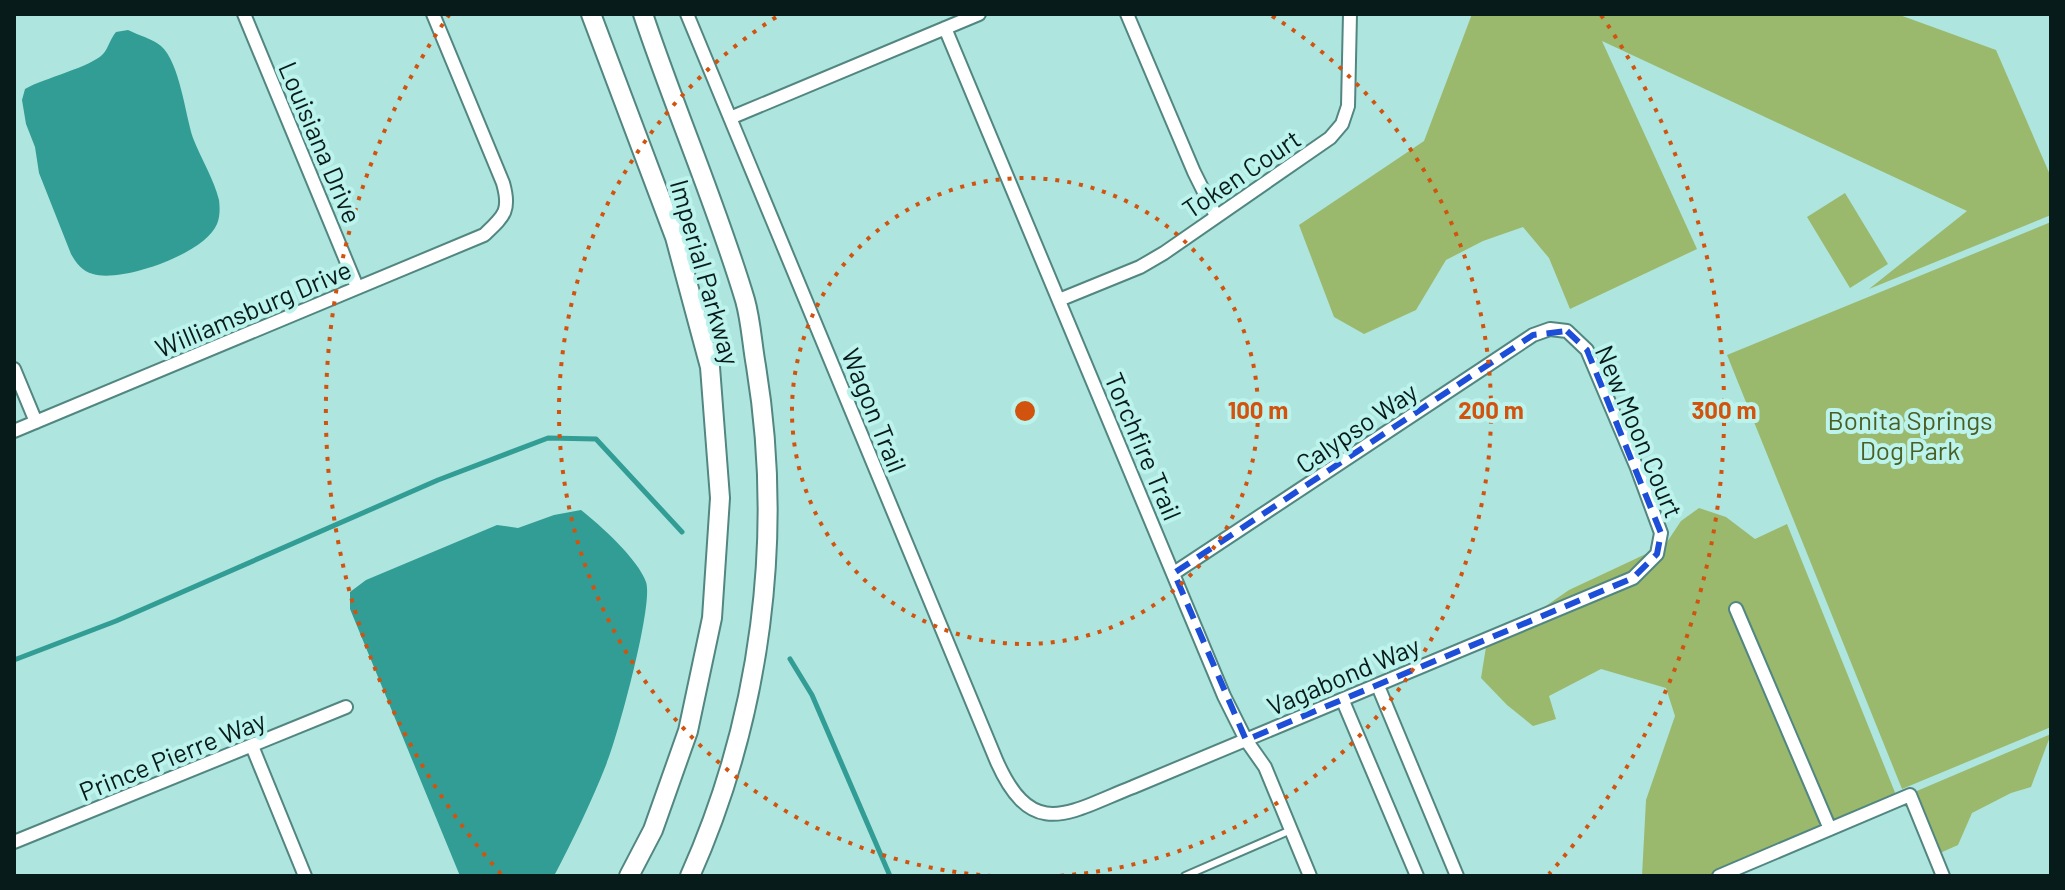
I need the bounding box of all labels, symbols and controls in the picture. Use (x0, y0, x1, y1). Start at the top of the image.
street label: Louisiana Drive (273, 57, 369, 227)
street label: Token Court (1176, 122, 1306, 224)
street label: Imperial Parkway (665, 176, 747, 368)
street label: Williamsburg Drive (150, 253, 356, 363)
street label: New Moon Court (1590, 340, 1690, 522)
street label: Wagon Trail (836, 344, 914, 476)
street label: Torchfire Trail (1099, 368, 1189, 524)
street label: Calypso Way (1289, 375, 1423, 479)
text: 100 m (1228, 395, 1288, 424)
text: 200 m (1458, 395, 1524, 424)
text: 300 m (1691, 395, 1757, 424)
centre of rings (1011, 397, 1039, 425)
park label: Bonita Springs Dog Park (1828, 404, 1992, 465)
street label: Vagabond Way (1262, 629, 1424, 721)
street label: Prince Pierre Way (74, 703, 270, 807)

